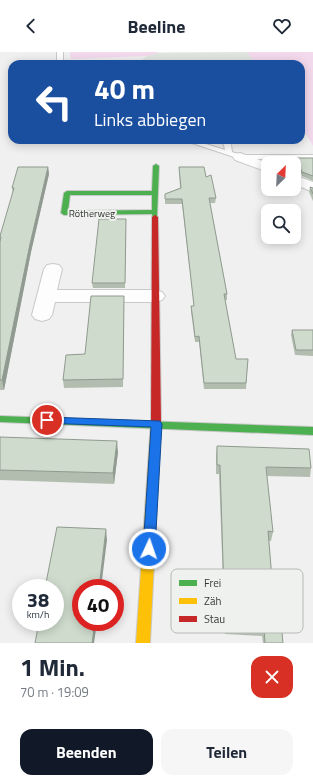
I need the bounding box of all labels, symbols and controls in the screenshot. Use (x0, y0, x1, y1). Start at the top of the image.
text: Beeline (128, 13, 185, 40)
icon: back (20, 15, 42, 37)
icon: heart (271, 15, 293, 37)
text: 40 m (94, 67, 155, 110)
icon: left (28, 76, 80, 128)
text: Links abbiegen (94, 106, 206, 133)
north arrow (261, 156, 301, 196)
map controls (261, 156, 301, 244)
button: search (261, 204, 301, 244)
street label: Rötherweg (69, 206, 115, 221)
pin (30, 403, 64, 437)
icon: arrive (36, 409, 58, 431)
position arrow (128, 528, 170, 570)
legend (171, 569, 303, 633)
text: Frei (204, 575, 221, 591)
speed limit sign: 40 (72, 579, 124, 631)
text: 38 (27, 584, 49, 615)
text: Zäh (204, 593, 221, 609)
text: km/h (27, 607, 49, 622)
text: Stau (204, 611, 225, 627)
text: 1 Min. (20, 649, 85, 685)
button: close (251, 656, 293, 698)
text: 70 m · 19:09 (20, 682, 89, 702)
button: Beenden (20, 729, 153, 775)
button: Teilen (161, 729, 293, 775)

